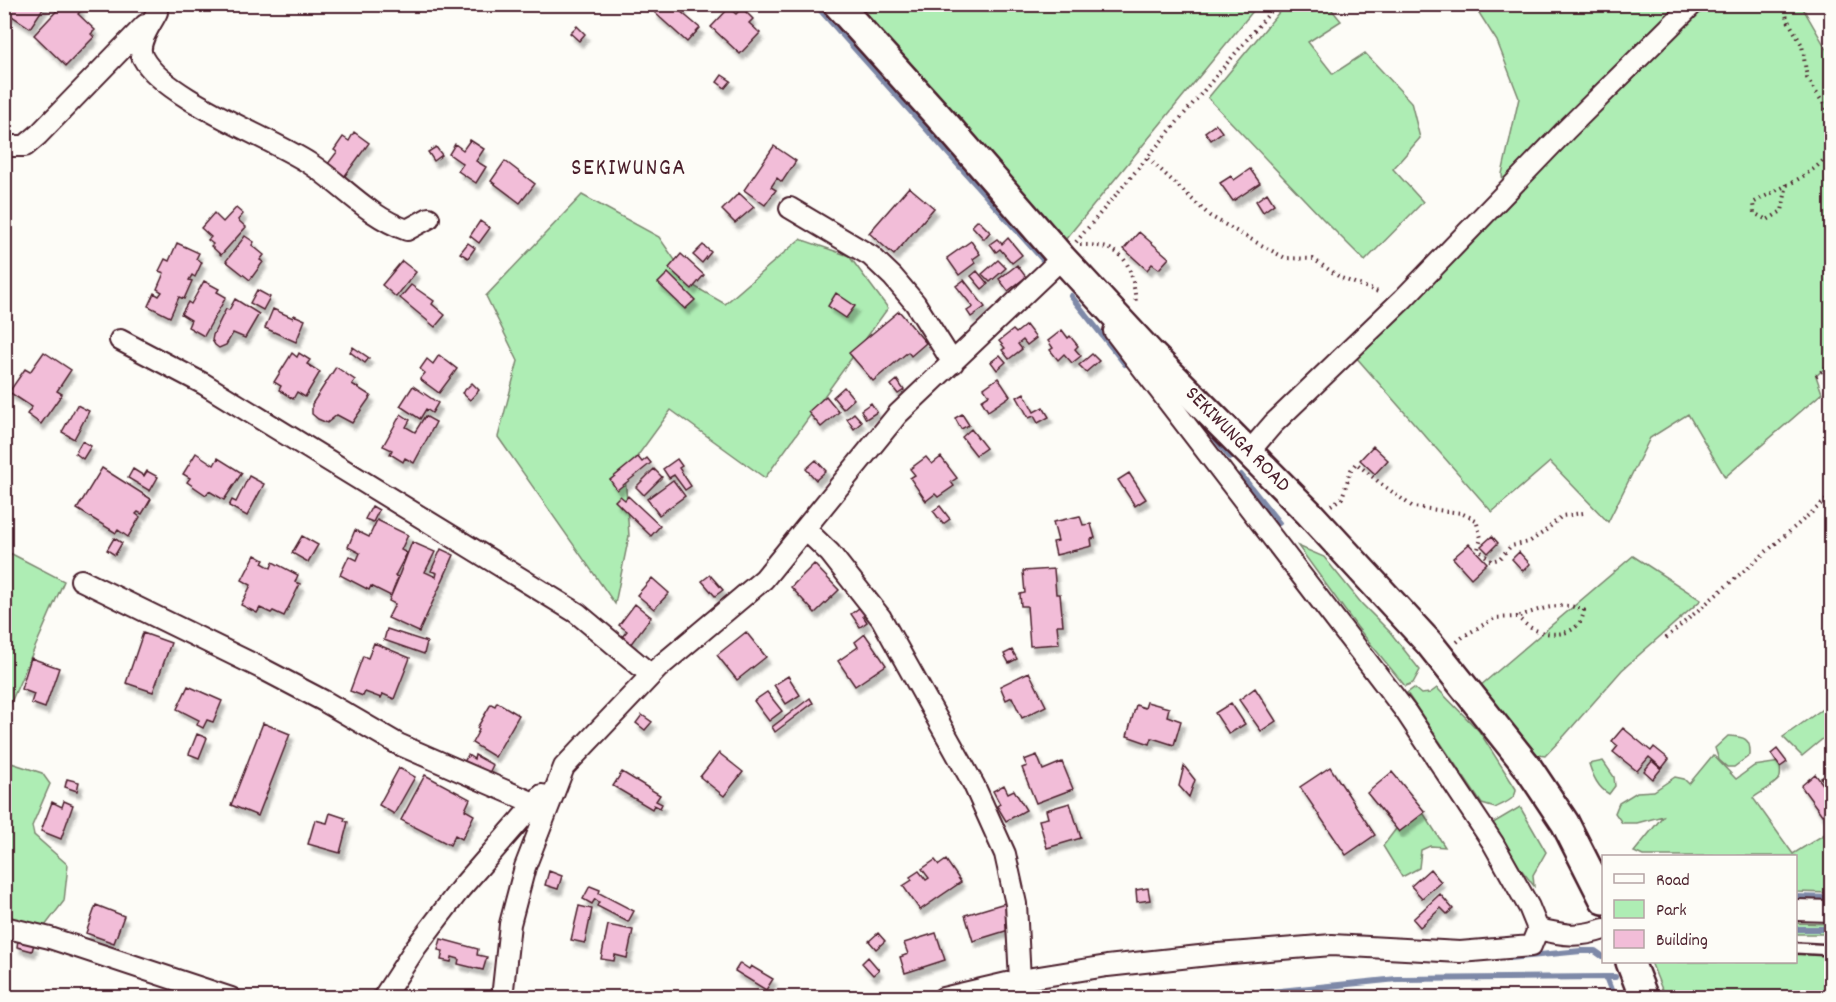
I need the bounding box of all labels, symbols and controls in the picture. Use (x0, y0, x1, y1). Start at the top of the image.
district label: SEKIWUNGA (571, 152, 687, 186)
street label: SEKIWUNGA ROAD (1177, 380, 1297, 500)
legend (1602, 855, 1797, 963)
text: Road (1656, 869, 1690, 894)
text: Park (1656, 899, 1687, 924)
text: Building (1656, 929, 1708, 954)

